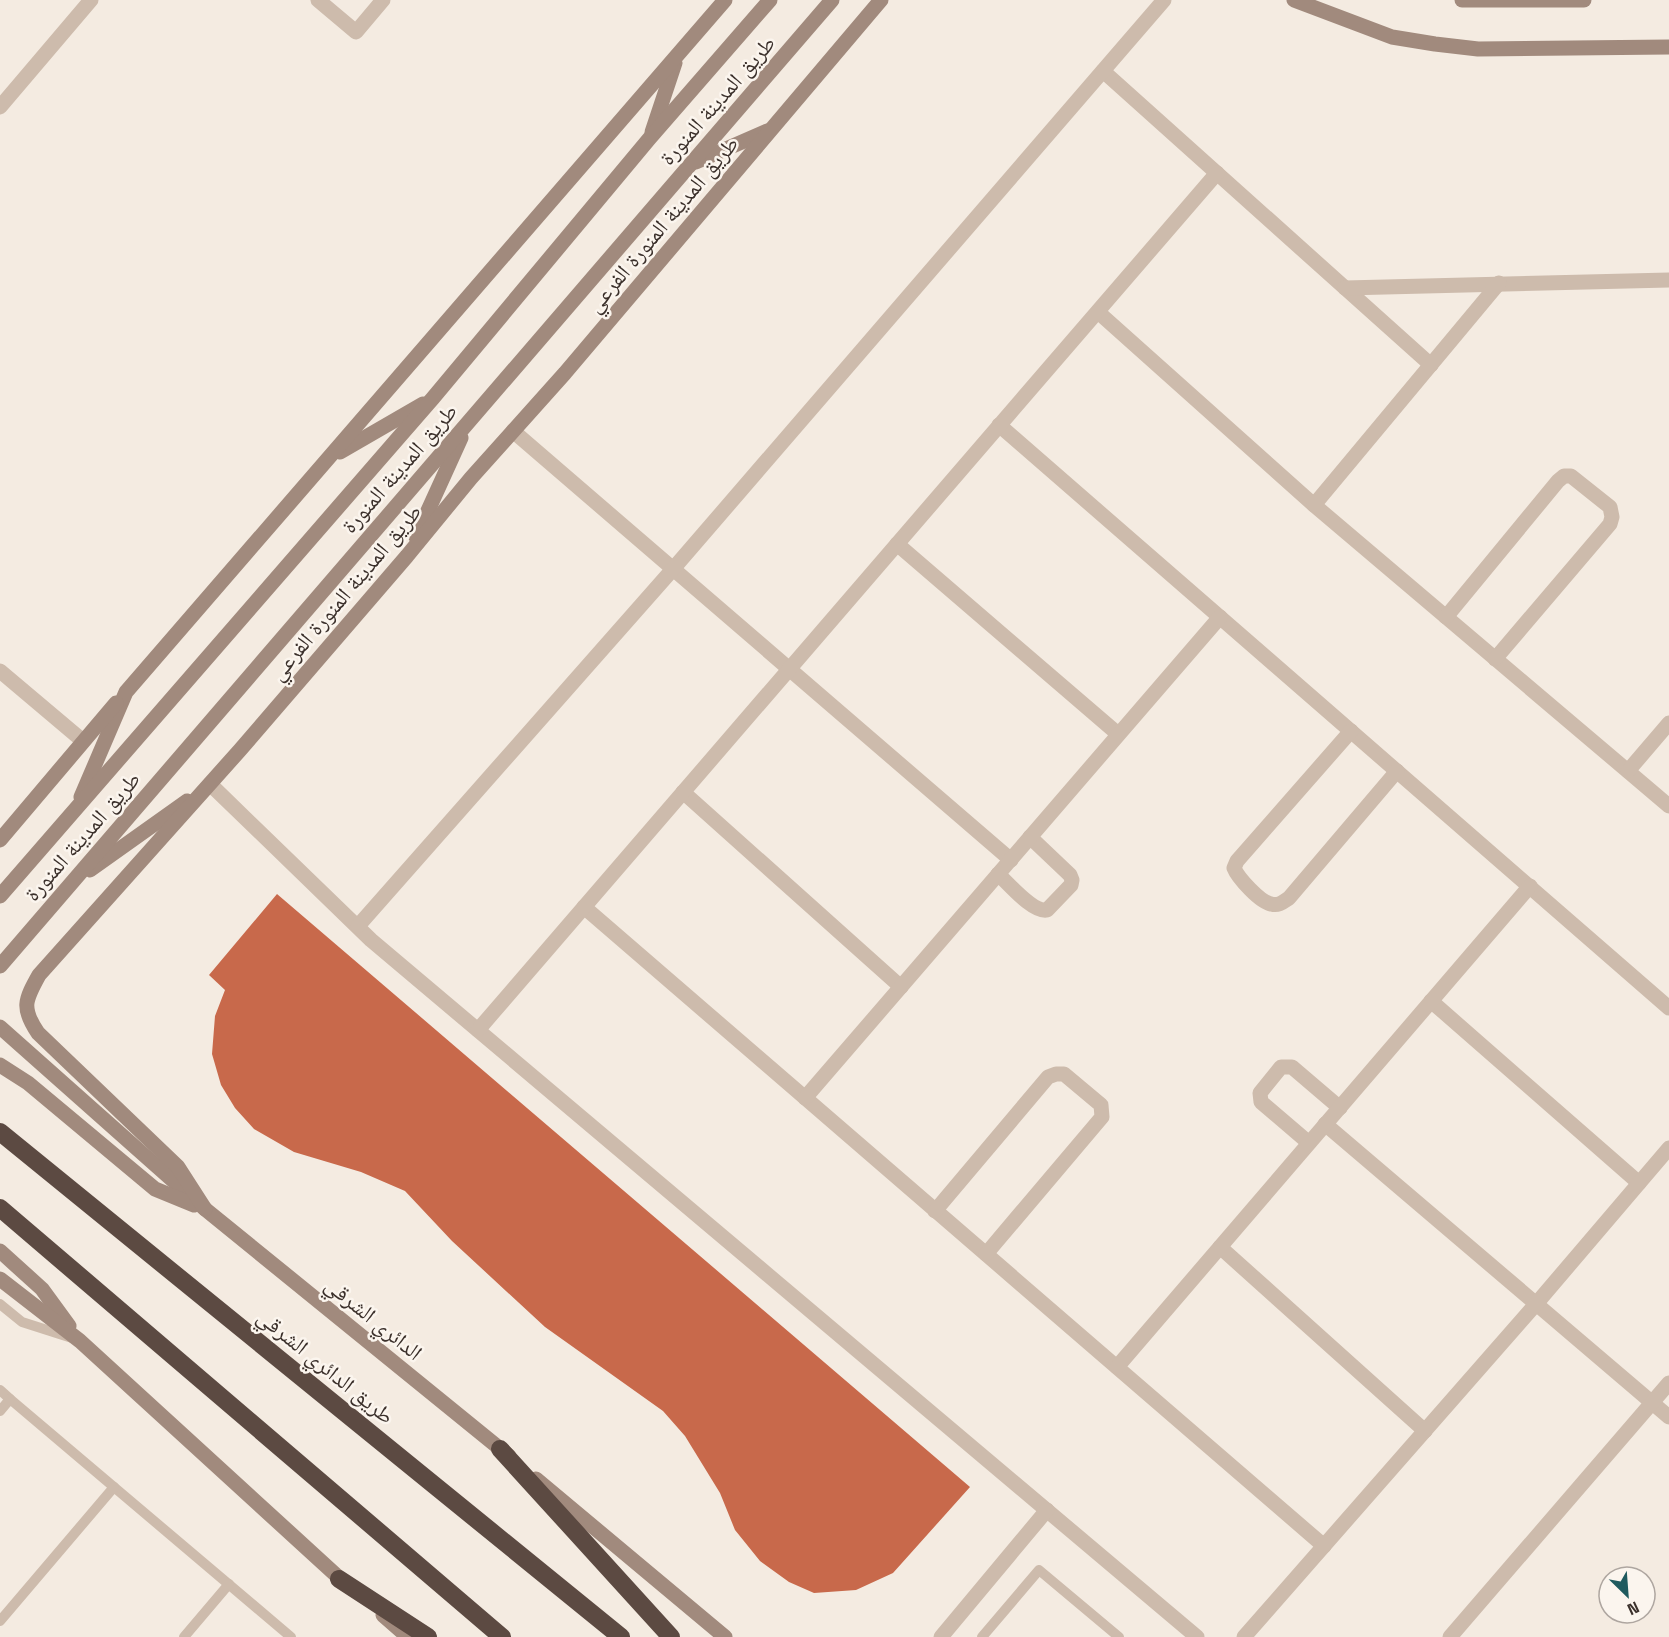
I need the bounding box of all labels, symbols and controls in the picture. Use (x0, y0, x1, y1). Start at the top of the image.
street label: طريق المدينة المنورة (653, 29, 781, 171)
street label: طريق المدينة المنورة الفرعي (580, 130, 747, 320)
street label: طريق المدينة المنورة (335, 397, 463, 539)
street label: طريق المدينة المنورة الفرعي (263, 498, 430, 688)
street label: طريق المدينة المنورة (18, 765, 146, 907)
street label: الدائري الشرقي (317, 1270, 428, 1369)
street label: طريق الدائري الشرقي (250, 1302, 400, 1433)
north arrow (1597, 1565, 1657, 1625)
text: N (1624, 1596, 1642, 1620)

